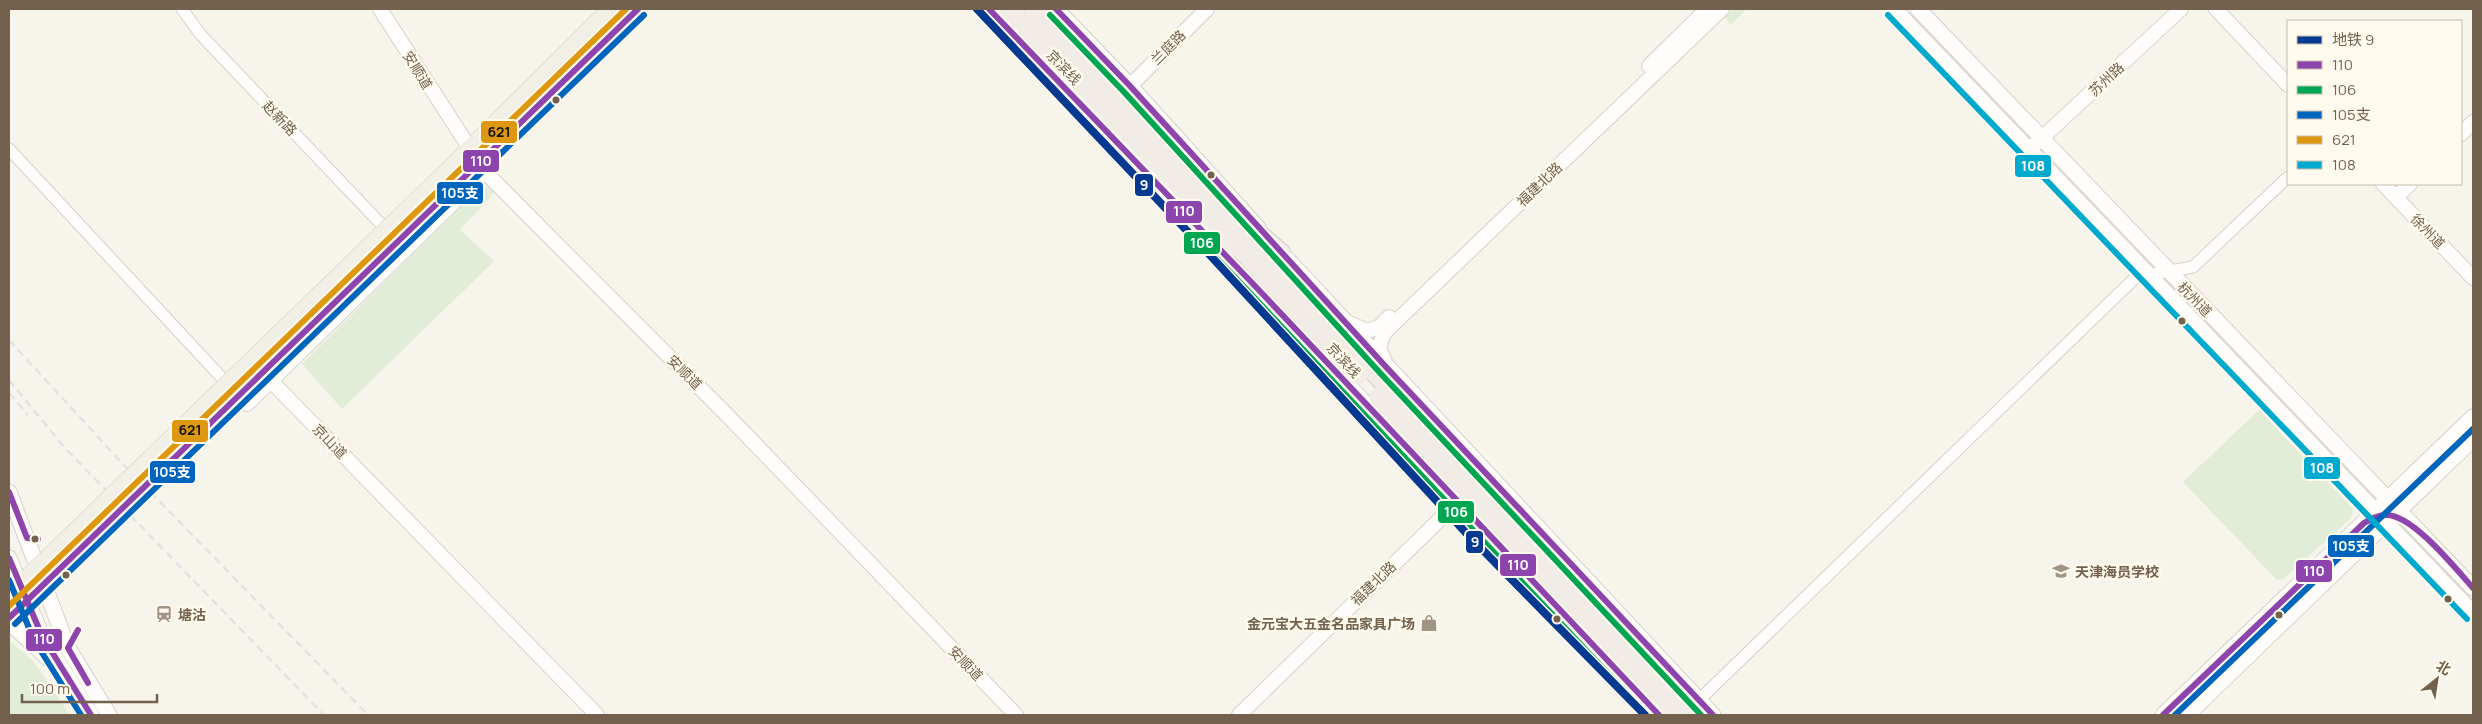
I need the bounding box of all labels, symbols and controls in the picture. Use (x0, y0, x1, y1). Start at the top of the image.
legend (2287, 20, 2462, 185)
street label: 兰庭路 (1146, 25, 1190, 69)
text: 地铁 9 (2332, 29, 2374, 50)
street label: 京滨线 (1043, 45, 1085, 89)
street label: 安顺道 (399, 47, 437, 93)
text: 110 (2332, 54, 2353, 75)
street label: 苏州路 (2084, 58, 2128, 100)
text: 106 (2332, 79, 2356, 100)
unlabelled marker (551, 95, 561, 105)
street label: 赵新路 (258, 96, 301, 140)
text: 105支 (2332, 104, 2371, 125)
line badge: 621 (480, 120, 518, 144)
text: 621 (487, 122, 511, 141)
text: 621 (2332, 129, 2356, 150)
line badge: 110 (462, 149, 500, 173)
text: 110 (470, 151, 492, 170)
line badge: 108 (2014, 154, 2052, 178)
text: 108 (2332, 154, 2356, 175)
text: 108 (2021, 156, 2045, 175)
street label: 福建北路 (1512, 158, 1566, 210)
unlabelled marker (1206, 170, 1216, 180)
line badge: 9 (1134, 173, 1154, 197)
text: 9 (1140, 175, 1148, 194)
line badge: 105支 (436, 181, 484, 205)
text: 105支 (441, 183, 479, 202)
line badge: 110 (1165, 200, 1203, 224)
text: 110 (1173, 201, 1195, 220)
street label: 徐州道 (2407, 209, 2449, 253)
line badge: 106 (1183, 231, 1221, 255)
text: 106 (1190, 233, 1214, 252)
street label: 杭州道 (2174, 277, 2216, 321)
unlabelled marker (2177, 316, 2187, 326)
street label: 京滨线 (1323, 338, 1365, 382)
street label: 安顺道 (663, 350, 707, 394)
line badge: 621 (171, 419, 209, 443)
street label: 京山道 (309, 419, 351, 463)
text: 621 (178, 420, 202, 439)
line badge: 108 (2303, 456, 2341, 480)
text: 108 (2310, 458, 2334, 477)
line badge: 105支 (149, 460, 196, 484)
text: 105支 (153, 462, 191, 481)
line badge: 106 (1437, 500, 1475, 524)
text: 106 (1444, 502, 1468, 521)
line badge: 9 (1465, 530, 1484, 554)
text: 9 (1471, 532, 1479, 551)
unlabelled marker (30, 534, 40, 544)
line badge: 105支 (2327, 534, 2375, 558)
text: 105支 (2332, 536, 2370, 555)
line badge: 110 (1499, 553, 1537, 577)
text: 110 (1507, 555, 1529, 574)
street label: 福建北路 (1346, 557, 1400, 609)
line badge: 110 (2295, 559, 2333, 583)
school or university icon: 天津海员学校 (2051, 561, 2071, 581)
text: 110 (2303, 561, 2325, 580)
place label: 天津海员学校 (2075, 562, 2159, 581)
unlabelled marker (61, 570, 71, 580)
unlabelled marker (2443, 594, 2453, 604)
station icon: 塘沽 (154, 604, 174, 624)
place label: 塘沽 (178, 605, 206, 624)
unlabelled marker (2274, 610, 2284, 620)
shop icon: 金元宝大五金名品家具广场 (1419, 613, 1439, 633)
place label: 金元宝大五金名品家具广场 (1247, 614, 1415, 633)
unlabelled marker (1552, 614, 1562, 624)
line badge: 110 (25, 628, 63, 652)
text: 110 (33, 629, 55, 648)
street label: 安顺道 (945, 641, 987, 685)
north arrow (2412, 654, 2462, 704)
text: 北 (2433, 656, 2455, 679)
scale bar (22, 672, 158, 704)
text: 100 m (30, 678, 70, 699)

